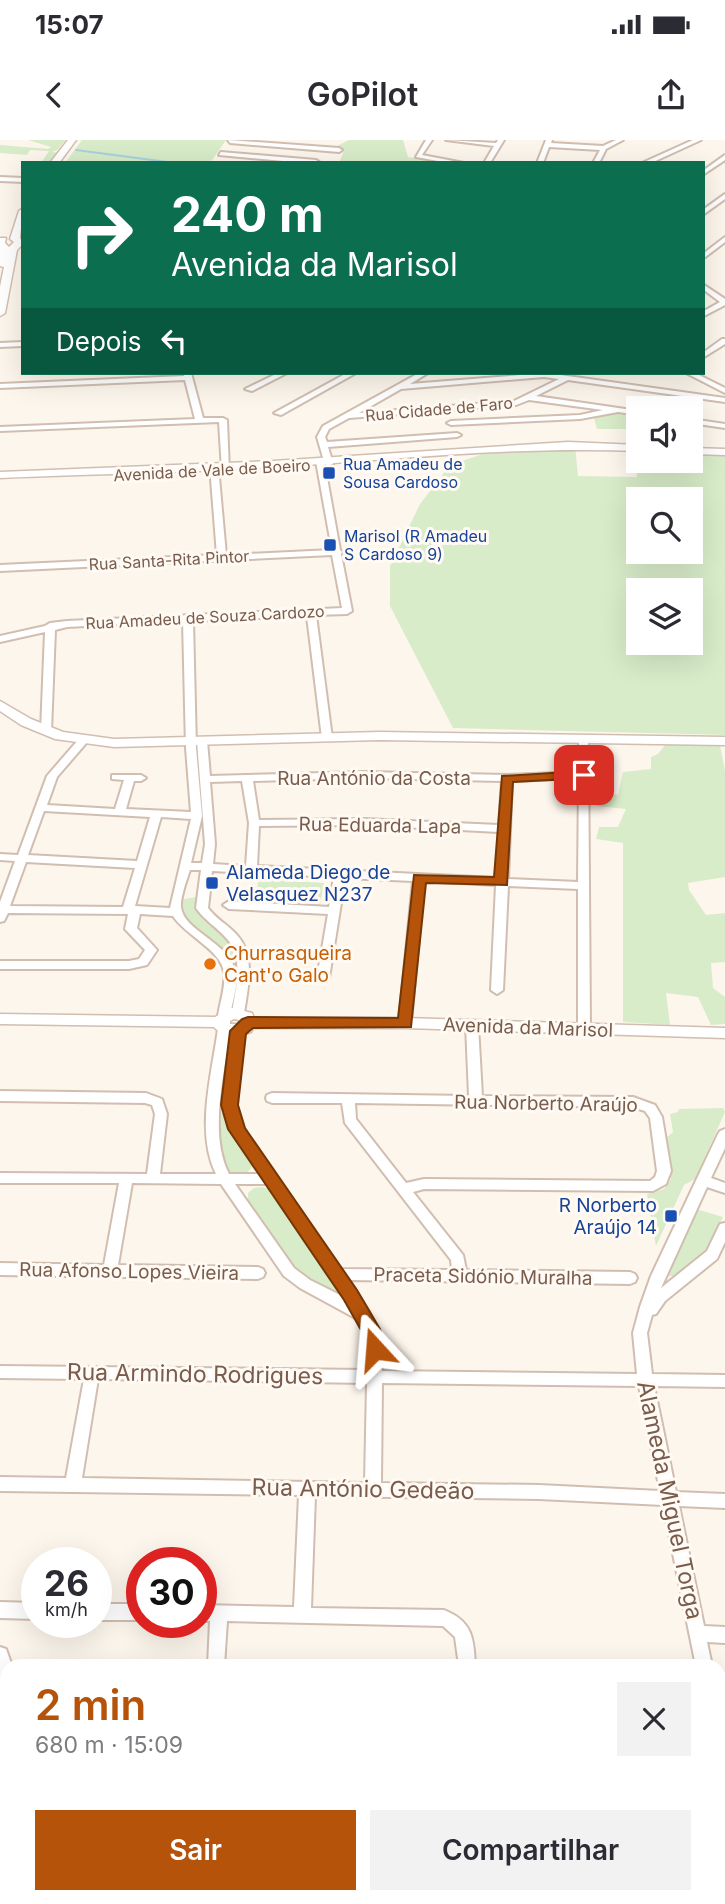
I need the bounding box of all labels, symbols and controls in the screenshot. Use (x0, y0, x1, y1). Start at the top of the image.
text: 15:07 (35, 9, 104, 40)
text: GoPilot (307, 75, 418, 114)
icon: back (35, 76, 73, 114)
icon: share (652, 76, 690, 114)
text: 240 m (171, 185, 324, 244)
icon: right (56, 189, 147, 280)
text: Avenida da Marisol (171, 245, 458, 284)
icon: left (155, 322, 193, 360)
text: Depois (56, 326, 141, 357)
street label: Rua Cidade de Faro (364, 393, 514, 425)
map controls (626, 396, 703, 655)
button: sound (626, 396, 703, 473)
place label: Rua Amadeu de Sousa Cardoso (343, 454, 463, 492)
street label: Avenida de Vale de Boeiro (113, 455, 311, 485)
marker: Rua Amadeu de Sousa Cardoso (321, 465, 337, 481)
button: search (626, 487, 703, 564)
place label: Marisol (R Amadeu S Cardoso 9) (344, 526, 487, 564)
marker: Marisol (R Amadeu S Cardoso 9) (322, 537, 338, 553)
street label: Rua Santa-Rita Pintor (88, 546, 250, 574)
button: layers (626, 578, 703, 655)
street label: Rua Amadeu de Souza Cardozo (85, 601, 325, 633)
pin (554, 745, 614, 805)
icon: arrive (565, 756, 603, 794)
street label: Rua António da Costa (277, 767, 471, 790)
street label: Rua Eduarda Lapa (298, 813, 462, 838)
place label: Alameda Diego de Velasquez N237 (226, 861, 390, 906)
marker: Alameda Diego de Velasquez N237 (204, 875, 220, 891)
place label: Churrasqueira Cant'o Galo (224, 942, 352, 987)
marker: Churrasqueira Cant'o Galo (202, 956, 218, 972)
street label: Avenida da Marisol (443, 1013, 613, 1042)
street label: Rua Norberto Araújo (454, 1090, 638, 1117)
place label: R Norberto Araújo 14 (559, 1194, 657, 1239)
marker: R Norberto Araújo 14 (663, 1208, 679, 1224)
street label: Rua Afonso Lopes Vieira (19, 1258, 239, 1285)
street label: Praceta Sidónio Muralha (373, 1263, 593, 1290)
position arrow (338, 1312, 412, 1386)
street label: Rua Armindo Rodrigues (67, 1358, 323, 1390)
street label: Alameda Miguel Torga (631, 1378, 709, 1622)
street label: Rua António Gedeão (251, 1473, 475, 1505)
speed limit sign: 30 (126, 1547, 217, 1638)
text: 26 (44, 1562, 89, 1604)
text: km/h (45, 1599, 88, 1620)
text: 2 min (35, 1679, 146, 1730)
button: close (617, 1682, 691, 1756)
text: 680 m · 15:09 (35, 1731, 183, 1759)
button: Sair (35, 1810, 356, 1890)
button: Compartilhar (370, 1810, 691, 1890)

